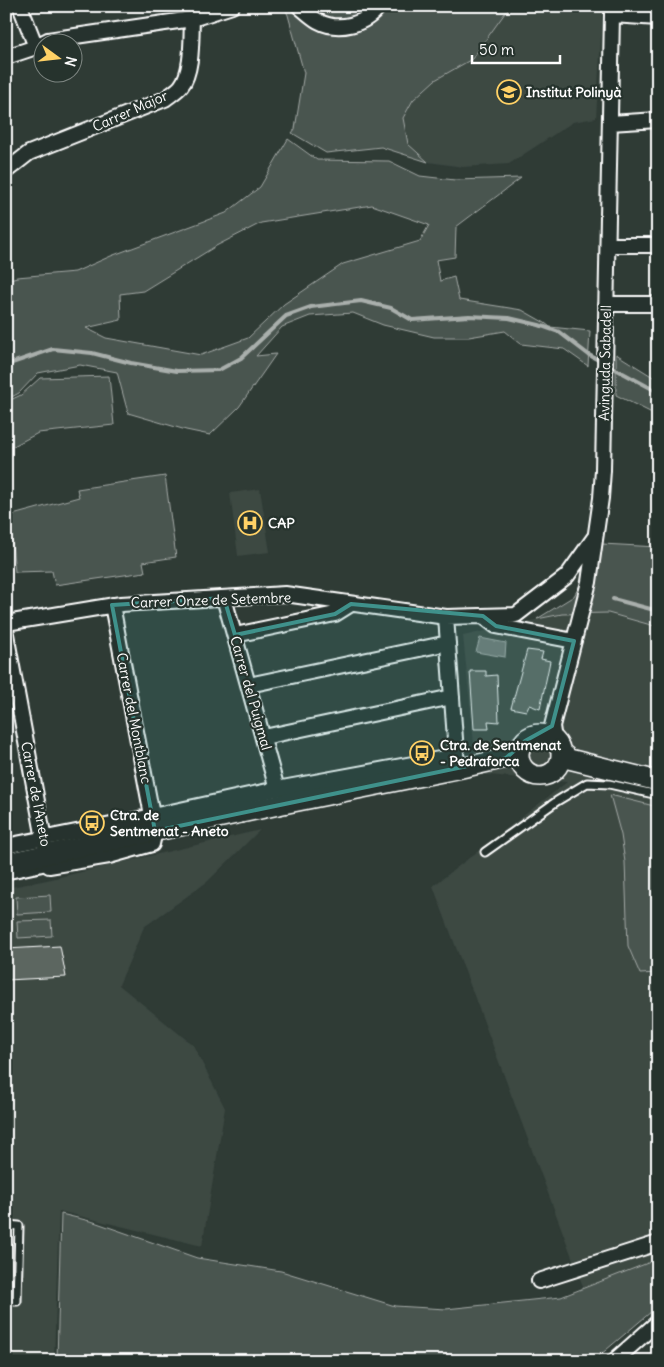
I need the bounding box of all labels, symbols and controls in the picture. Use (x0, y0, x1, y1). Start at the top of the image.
north arrow (32, 32, 82, 82)
scale bar (472, 32, 559, 64)
text: 50 m (479, 40, 514, 59)
text: N (61, 54, 81, 68)
school or university icon: Institut Polinyà (496, 79, 522, 105)
place label: Institut Polinyà (526, 83, 622, 101)
street label: Carrer Major (90, 86, 171, 136)
street label: Avinguda Sabadell (595, 305, 615, 421)
hospital icon: CAP (237, 510, 263, 536)
place label: CAP (268, 514, 295, 532)
street label: Carrer Onze de Setembre (131, 588, 291, 612)
street label: Carrer del Puigmal (226, 634, 276, 752)
street label: Carrer del Montblanc (112, 651, 156, 785)
place label: Ctra. de Sentmenat - Pedraforca (440, 736, 561, 770)
street label: Carrer de l'Aneto (17, 740, 55, 848)
bus stop icon: Ctra. de Sentmenat - Pedraforca (409, 740, 435, 766)
place label: Ctra. de Sentmenat - Aneto (110, 806, 229, 840)
bus stop icon: Ctra. de Sentmenat - Aneto (79, 810, 105, 836)

